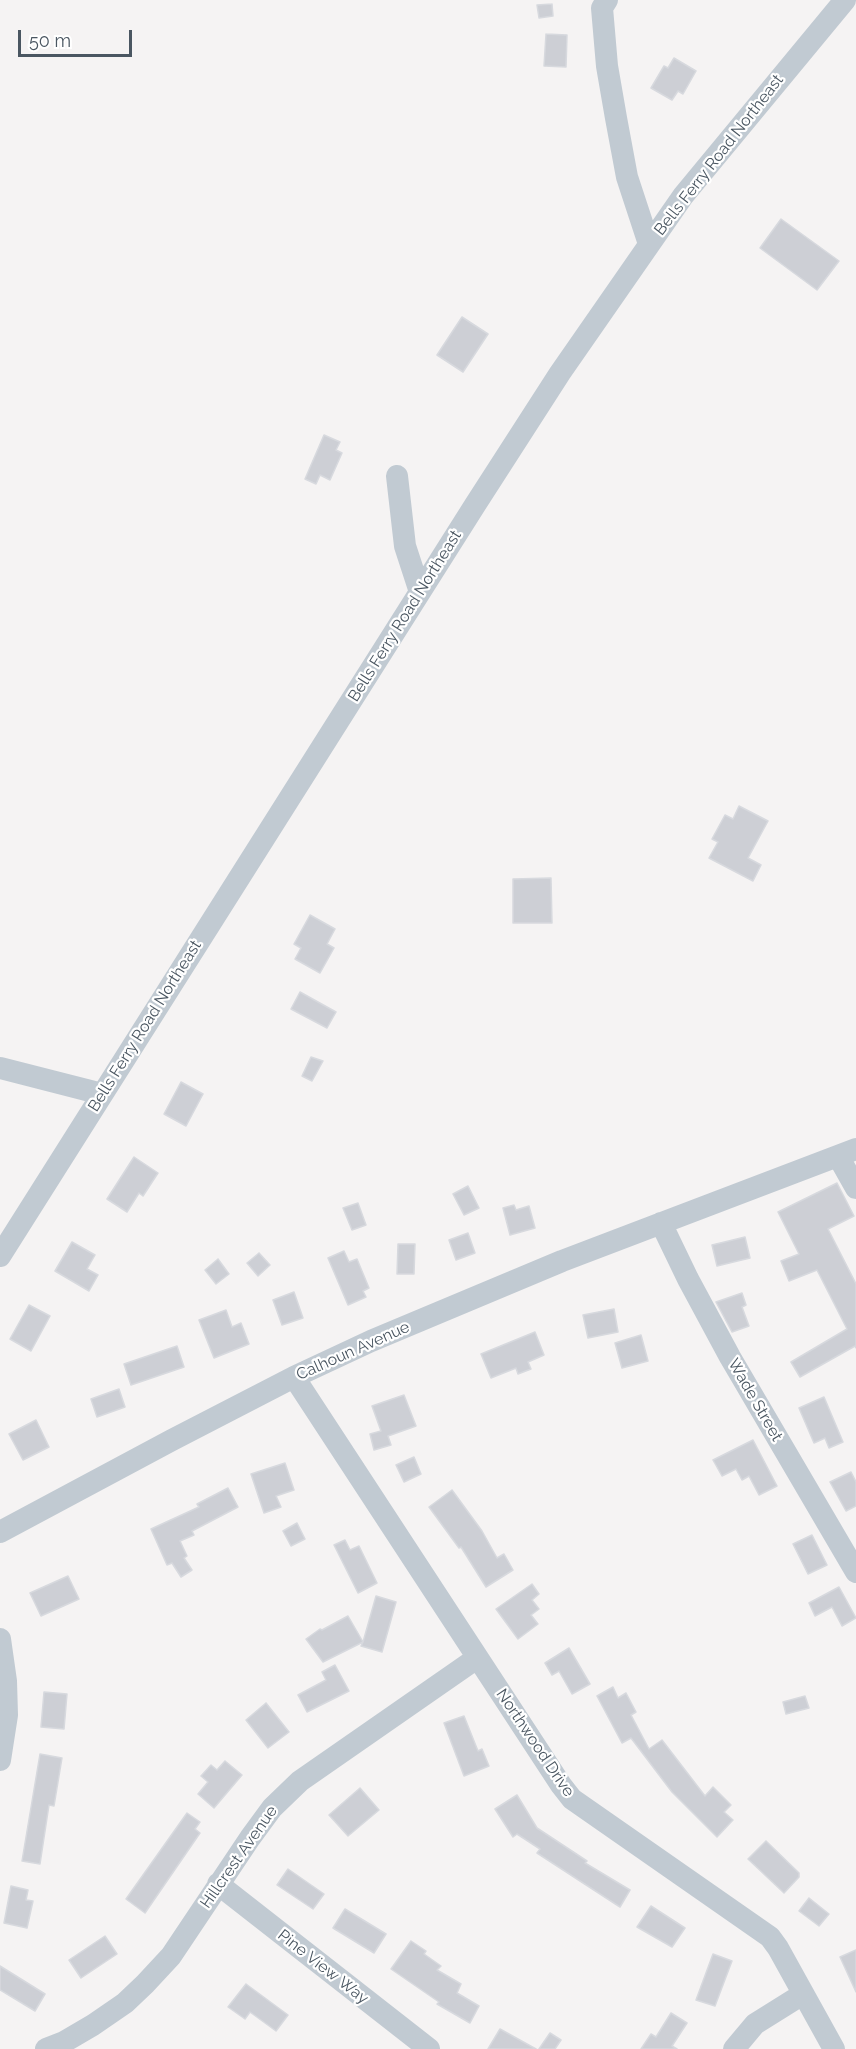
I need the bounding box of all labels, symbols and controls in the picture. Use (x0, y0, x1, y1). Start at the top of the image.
scale bar (21, 18, 135, 56)
text: 50 m (29, 30, 71, 51)
street label: Bells Ferry Road Northeast (650, 71, 788, 239)
street label: Bells Ferry Road Northeast (344, 527, 466, 705)
street label: Bells Ferry Road Northeast (84, 937, 206, 1115)
street label: Calhoun Avenue (293, 1317, 413, 1385)
street label: Wade Street (724, 1355, 786, 1445)
street label: Northwood Drive (492, 1685, 578, 1801)
street label: Hillcrest Avenue (196, 1802, 282, 1912)
street label: Pine View Way (274, 1926, 372, 2008)

